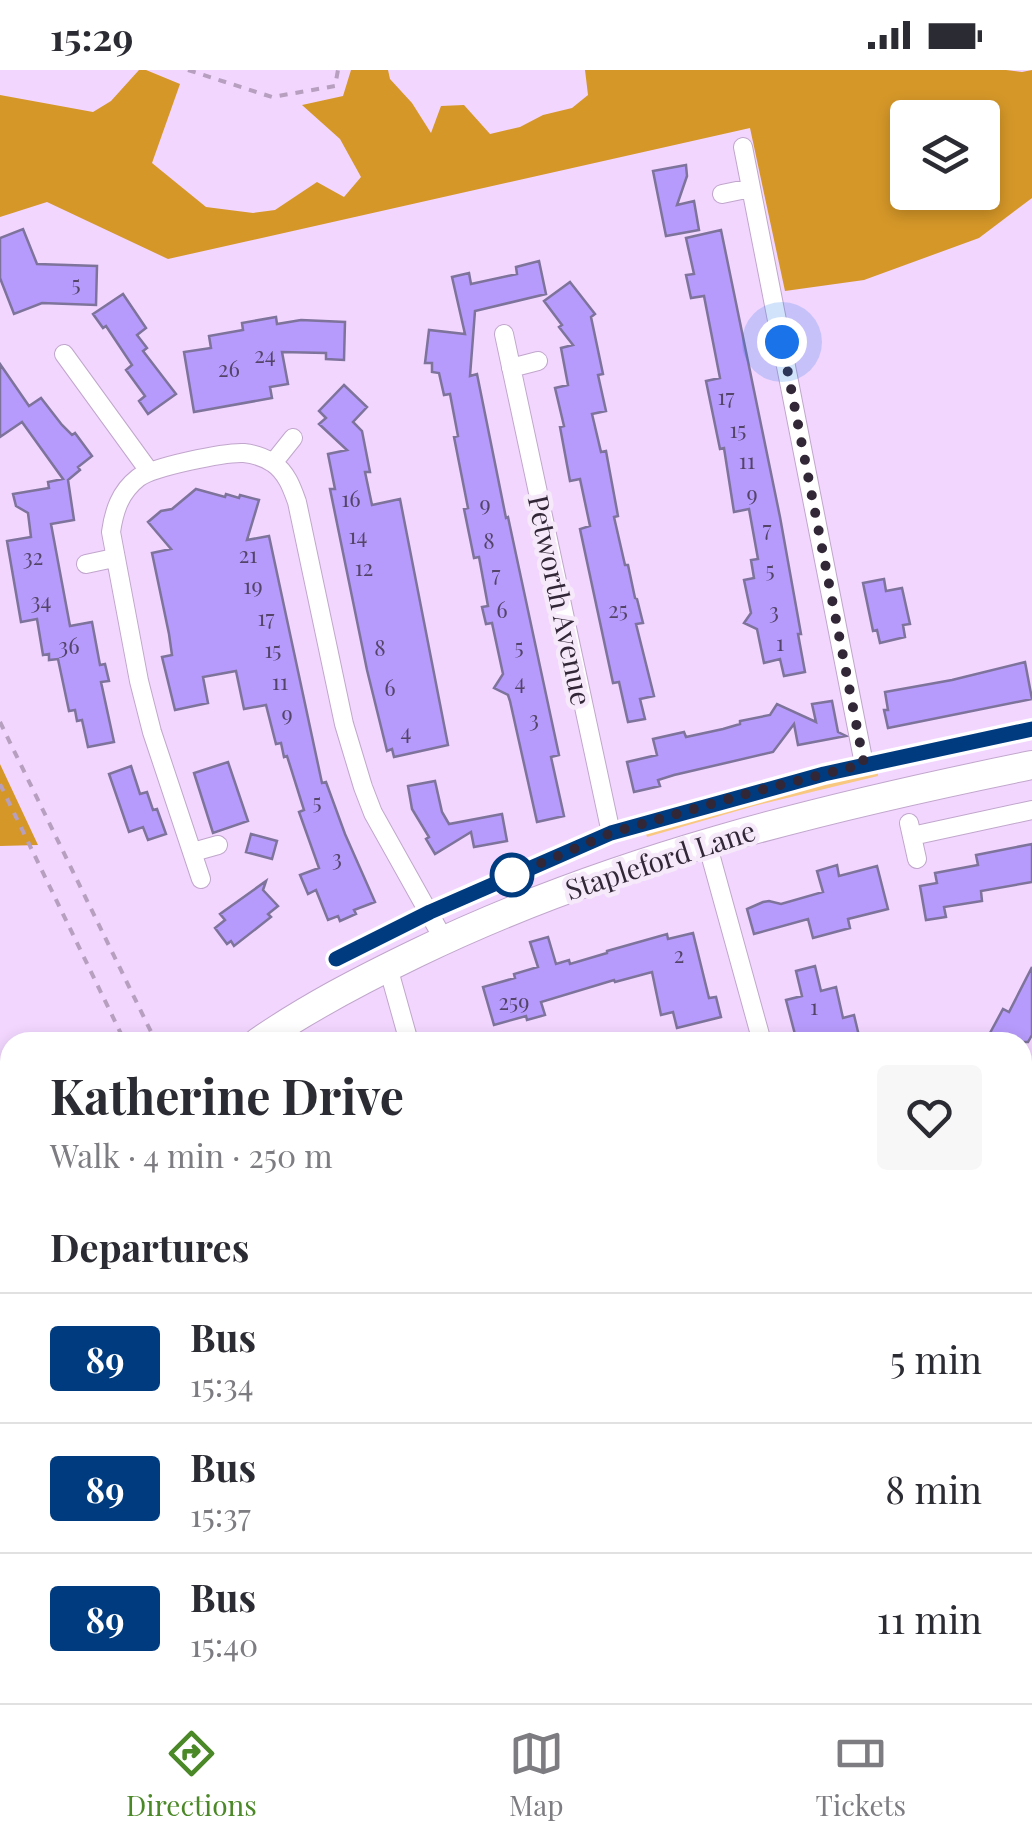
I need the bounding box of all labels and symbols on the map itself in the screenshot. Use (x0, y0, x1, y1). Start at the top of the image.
house number: 5 (71, 268, 81, 298)
your location (757, 317, 807, 367)
house number: 24 (254, 339, 276, 369)
house number: 26 (218, 353, 240, 383)
house number: 17 (717, 381, 735, 411)
house number: 15 (729, 414, 747, 444)
house number: 11 (739, 445, 755, 475)
house number: 9 (746, 478, 758, 508)
house number: 16 (341, 483, 361, 513)
house number: 9 (479, 488, 491, 518)
street label: Petworth Avenue (521, 491, 601, 709)
house number: 7 (763, 513, 772, 543)
house number: 14 (348, 520, 368, 550)
house number: 8 (483, 525, 495, 555)
house number: 21 (239, 539, 257, 569)
house number: 32 (23, 541, 43, 571)
house number: 12 (355, 552, 373, 582)
house number: 5 (765, 554, 775, 584)
house number: 7 (492, 558, 501, 588)
house number: 19 (243, 570, 263, 600)
house number: 34 (31, 585, 52, 615)
house number: 6 (496, 594, 508, 624)
house number: 25 (608, 594, 628, 624)
house number: 3 (769, 595, 779, 625)
house number: 17 (257, 602, 275, 632)
house number: 1 (776, 627, 784, 657)
house number: 36 (58, 630, 80, 660)
house number: 5 (514, 631, 524, 661)
house number: 8 (374, 632, 386, 662)
house number: 15 (264, 634, 282, 664)
house number: 11 (272, 666, 288, 696)
house number: 4 (515, 666, 526, 696)
house number: 6 (384, 672, 396, 702)
house number: 9 (281, 698, 293, 728)
house number: 3 (529, 703, 539, 733)
house number: 4 (401, 716, 412, 746)
house number: 5 (312, 786, 322, 816)
street label: Stapleford Lane (560, 811, 760, 907)
house number: 3 (332, 842, 342, 872)
unlabelled marker (491, 854, 533, 896)
house number: 2 (674, 939, 684, 969)
house number: 259 (499, 986, 529, 1016)
house number: 1 (810, 991, 818, 1021)

